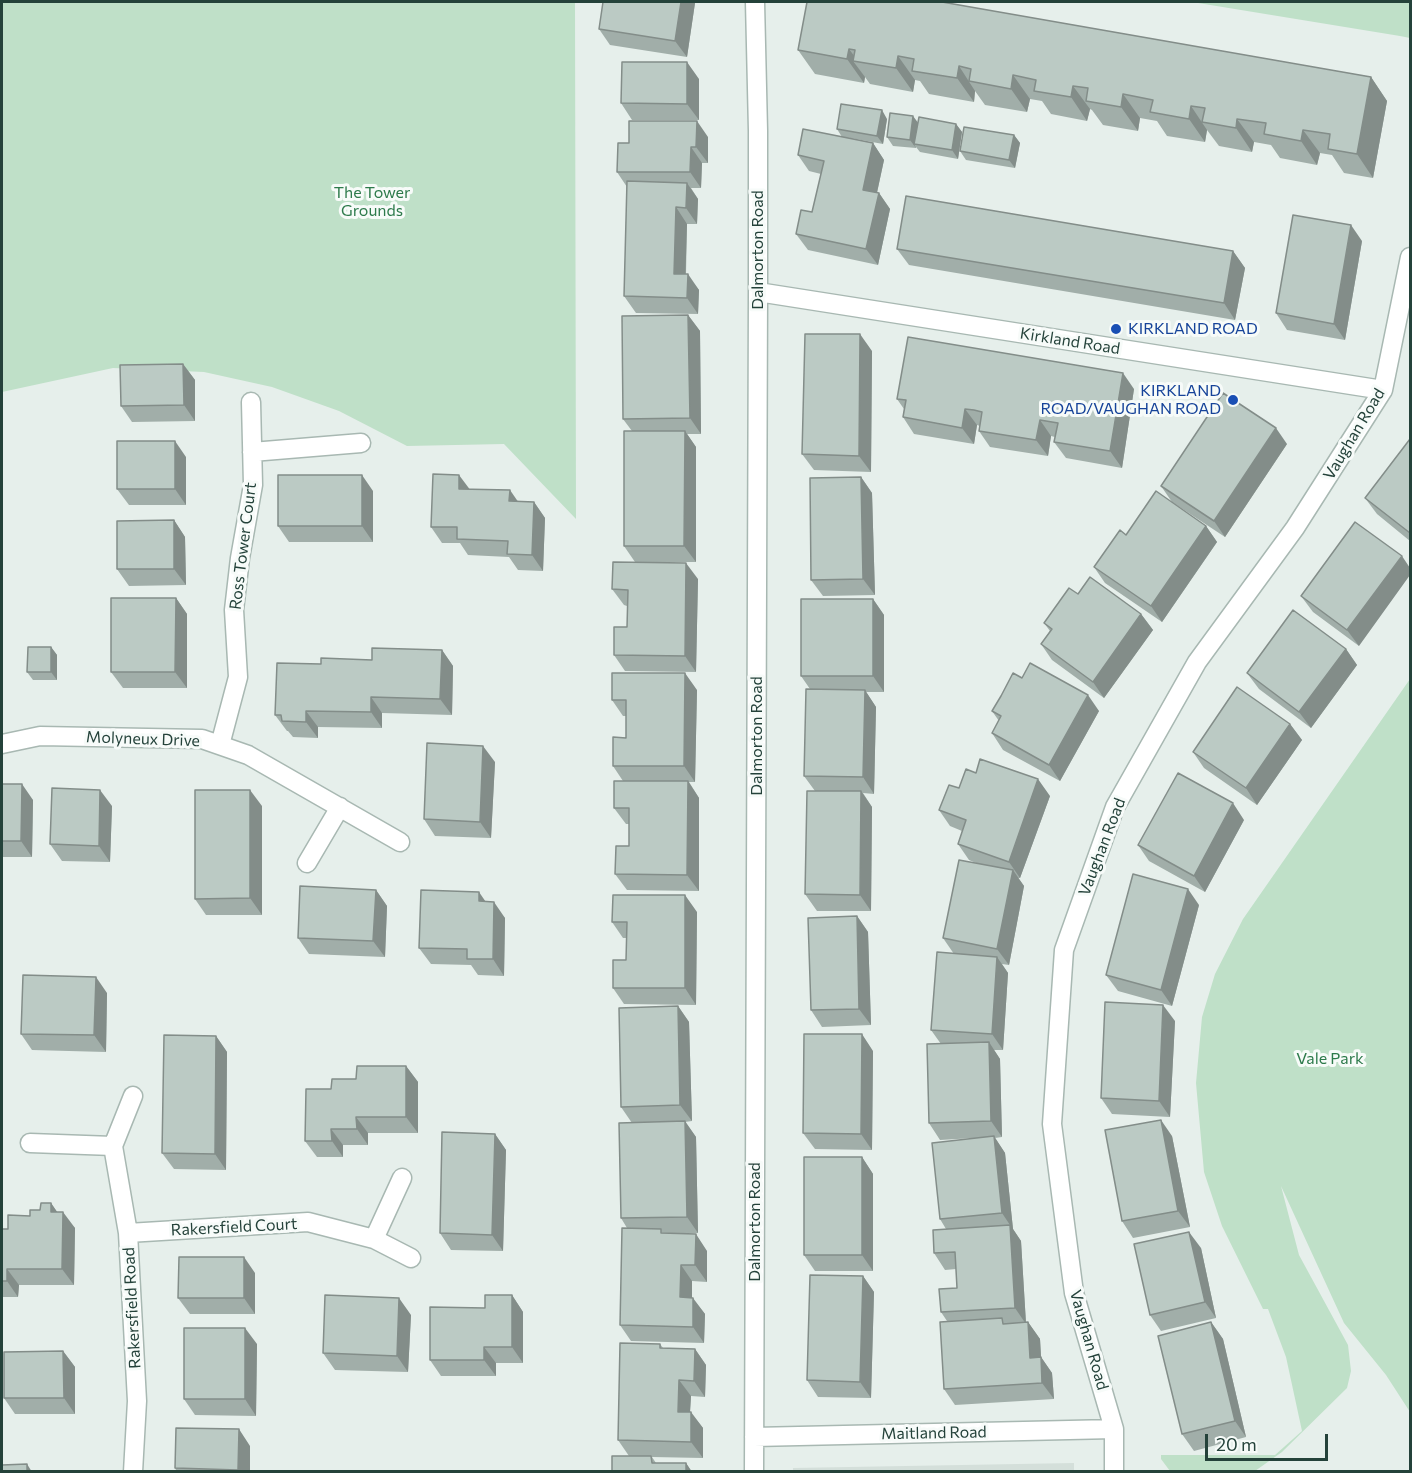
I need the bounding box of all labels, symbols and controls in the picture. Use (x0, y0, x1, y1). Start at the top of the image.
park label: The Tower Grounds (334, 183, 410, 221)
street label: Dalmorton Road (748, 190, 768, 310)
place label: KIRKLAND ROAD (1128, 319, 1258, 339)
marker: KIRKLAND ROAD (1109, 322, 1123, 336)
street label: Kirkland Road (1019, 324, 1121, 358)
place label: KIRKLAND ROAD/VAUGHAN ROAD (1041, 381, 1221, 419)
street label: Vaughan Road (1319, 385, 1389, 483)
marker: KIRKLAND ROAD/VAUGHAN ROAD (1226, 393, 1240, 407)
street label: Ross Tower Court (226, 481, 260, 611)
street label: Dalmorton Road (747, 676, 767, 796)
street label: Molyneux Drive (86, 727, 200, 751)
street label: Vaughan Road (1075, 795, 1129, 899)
park label: Vale Park (1296, 1049, 1364, 1069)
street label: Dalmorton Road (745, 1162, 765, 1282)
street label: Rakersfield Court (170, 1214, 298, 1240)
street label: Rakersfield Road (119, 1247, 145, 1369)
street label: Vaughan Road (1066, 1288, 1112, 1392)
street label: Maitland Road (881, 1422, 987, 1444)
scale bar (1208, 1422, 1331, 1460)
text: 20 m (1216, 1433, 1257, 1455)

